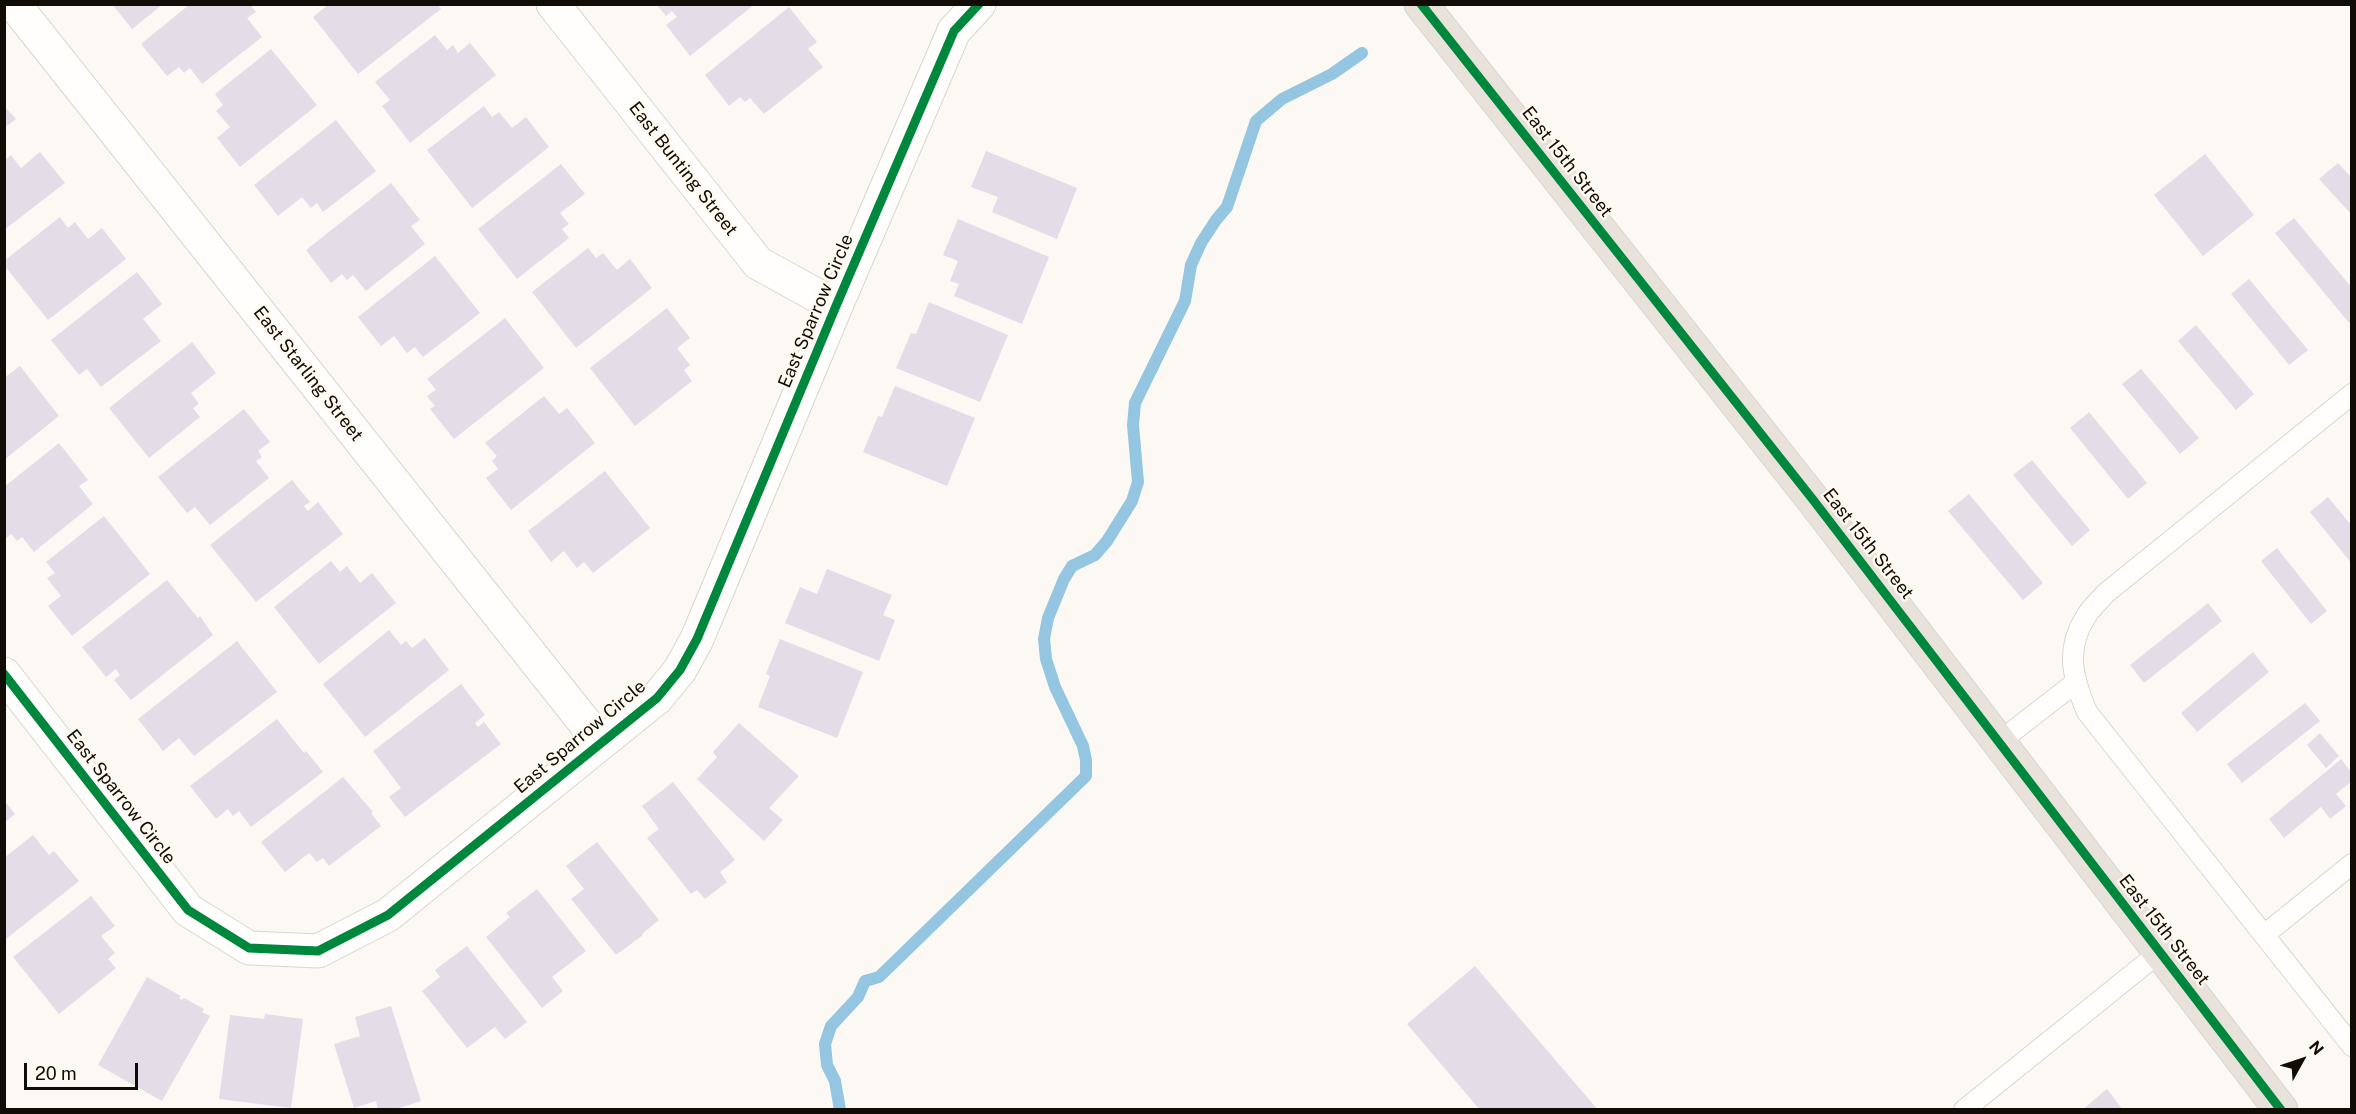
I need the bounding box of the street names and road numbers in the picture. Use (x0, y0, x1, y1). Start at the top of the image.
street label: East Bunting Street (624, 98, 742, 240)
street label: East 15th Street (1517, 102, 1617, 222)
street label: East Sparrow Circle (774, 231, 858, 391)
street label: East Starling Street (249, 302, 367, 446)
street label: East 15th Street (1818, 484, 1918, 604)
street label: East Sparrow Circle (510, 676, 650, 798)
street label: East Sparrow Circle (62, 725, 180, 869)
street label: East 15th Street (2114, 870, 2214, 990)

